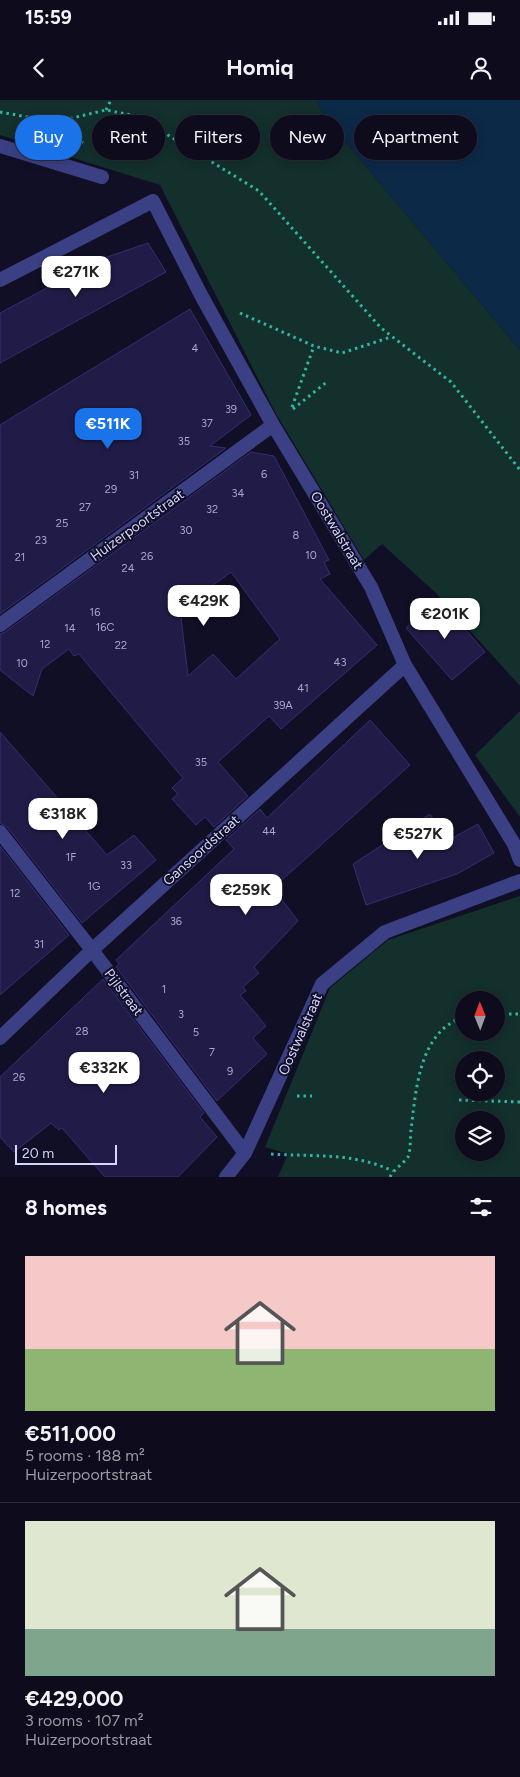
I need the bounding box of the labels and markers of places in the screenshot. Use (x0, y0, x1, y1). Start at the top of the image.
pin: €271K (41, 256, 111, 298)
pin: €511K (73, 408, 143, 450)
pin: €429K (169, 584, 239, 627)
pin: €201K (410, 598, 480, 640)
pin: €318K (28, 798, 98, 840)
pin: €527K (383, 818, 453, 860)
pin: €259K (211, 874, 281, 916)
pin: €332K (69, 1052, 139, 1094)

